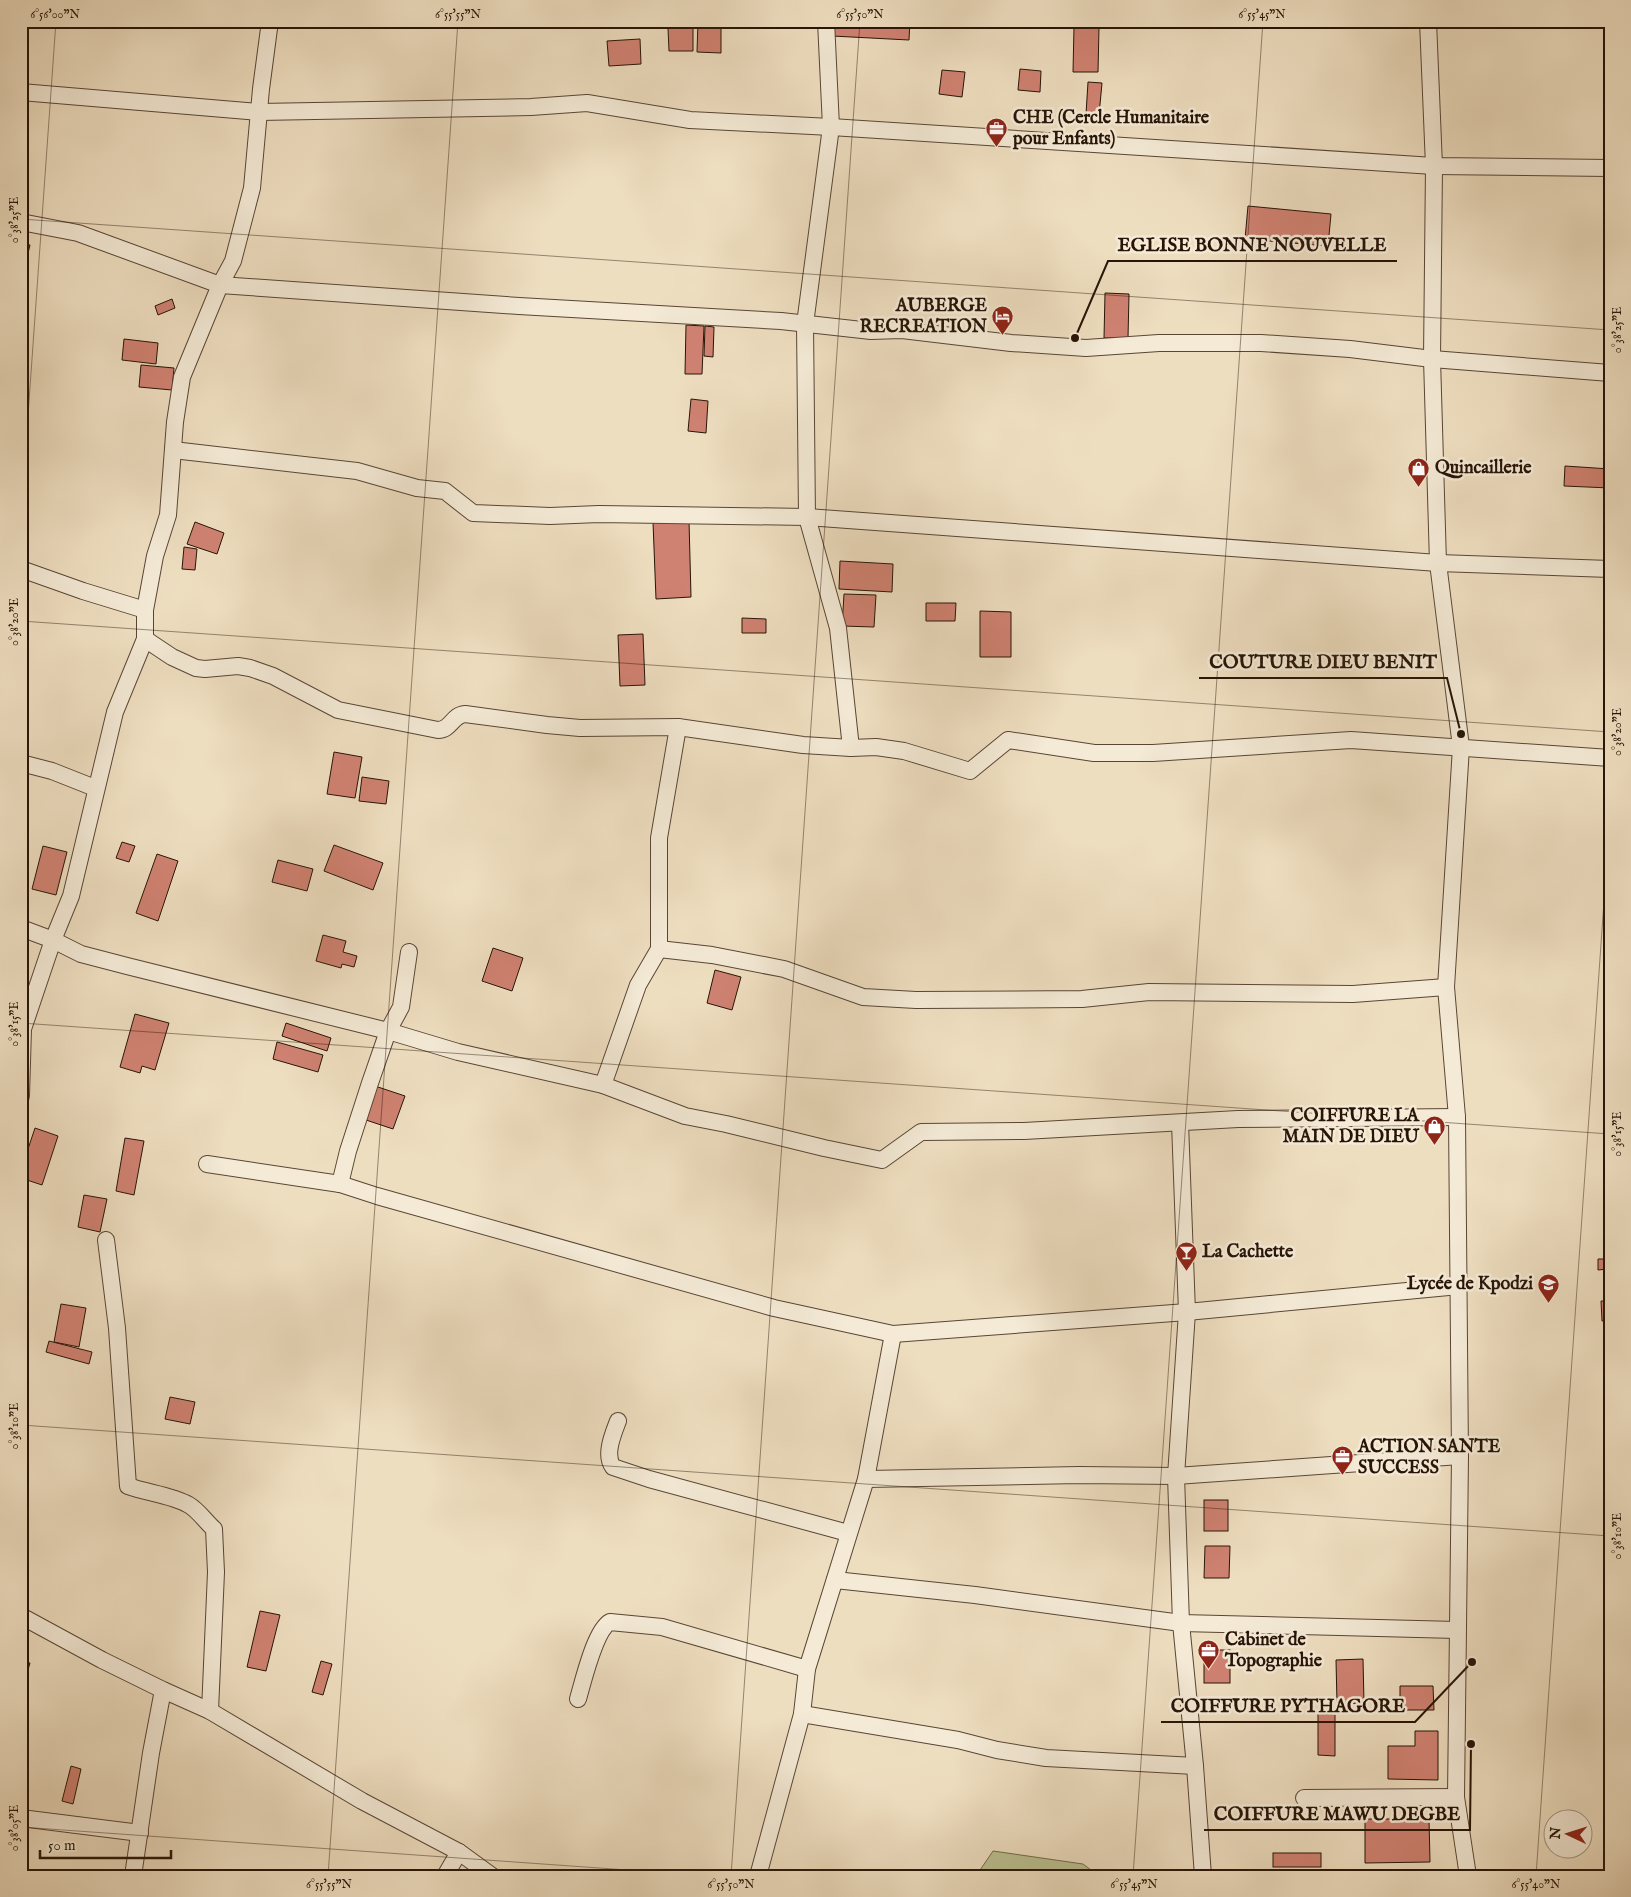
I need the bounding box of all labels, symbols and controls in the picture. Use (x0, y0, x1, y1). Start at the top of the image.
text: 6°56'00"N (30, 7, 80, 22)
text: 6°55'55"N (435, 7, 482, 22)
text: 6°55'50"N (836, 7, 884, 22)
text: 6°55'45"N (1238, 7, 1286, 22)
place label: CHE (Cercle Humanitaire pour Enfants) (1012, 107, 1210, 151)
office icon: CHE (Cercle Humanitaire pour Enfants) (985, 116, 1009, 147)
text: 0°38'25"E (7, 197, 22, 243)
callout: EGLISE BONNE NOUVELLE (1108, 227, 1397, 261)
text: EGLISE BONNE NOUVELLE (1118, 234, 1386, 258)
place label: AUBERGE RECREATION (859, 295, 988, 339)
hotel icon: AUBERGE RECREATION (991, 304, 1015, 335)
text: 0°38'25"E (1610, 307, 1625, 353)
shop icon: Quincaillerie (1407, 456, 1431, 487)
place label: Quincaillerie (1435, 457, 1532, 480)
text: 0°38'20"E (7, 598, 22, 646)
callout: COUTURE DIEU BENIT (1199, 644, 1447, 678)
text: COUTURE DIEU BENIT (1209, 651, 1438, 675)
text: 0°38'20"E (1610, 708, 1625, 756)
text: 0°38'15"E (7, 1001, 22, 1047)
place label: COIFFURE LA MAIN DE DIEU (1283, 1105, 1420, 1149)
text: 0°38'15"E (1610, 1111, 1625, 1157)
shop icon: COIFFURE LA MAIN DE DIEU (1423, 1114, 1447, 1145)
bar icon: La Cachette (1174, 1240, 1198, 1271)
place label: La Cachette (1202, 1241, 1294, 1264)
school or university icon: Lycée de Kpodzi (1537, 1272, 1561, 1303)
place label: Lycée de Kpodzi (1407, 1273, 1533, 1296)
text: 0°38'10"E (7, 1403, 22, 1449)
place label: ACTION SANTE SUCCESS (1357, 1436, 1501, 1480)
office icon: ACTION SANTE SUCCESS (1330, 1445, 1354, 1476)
text: 0°38'10"E (1610, 1513, 1625, 1559)
place label: Cabinet de Topographie (1224, 1629, 1323, 1673)
office icon: Cabinet de Topographie (1197, 1638, 1221, 1669)
callout: COIFFURE PYTHAGORE (1161, 1688, 1415, 1722)
text: COIFFURE PYTHAGORE (1171, 1695, 1405, 1719)
callout: COIFFURE MAWU DEGBE (1204, 1796, 1470, 1830)
text: COIFFURE MAWU DEGBE (1214, 1803, 1460, 1827)
text: 0°38'05"E (7, 1805, 22, 1851)
north arrow (1544, 1810, 1594, 1860)
text: N (1547, 1826, 1565, 1841)
scale bar (40, 1827, 171, 1859)
text: 50 m (48, 1836, 76, 1855)
text: 6°55'55"N (306, 1877, 353, 1892)
text: 6°55'50"N (707, 1877, 755, 1892)
text: 6°55'45"N (1110, 1877, 1158, 1892)
text: 6°55'40"N (1512, 1877, 1561, 1892)

